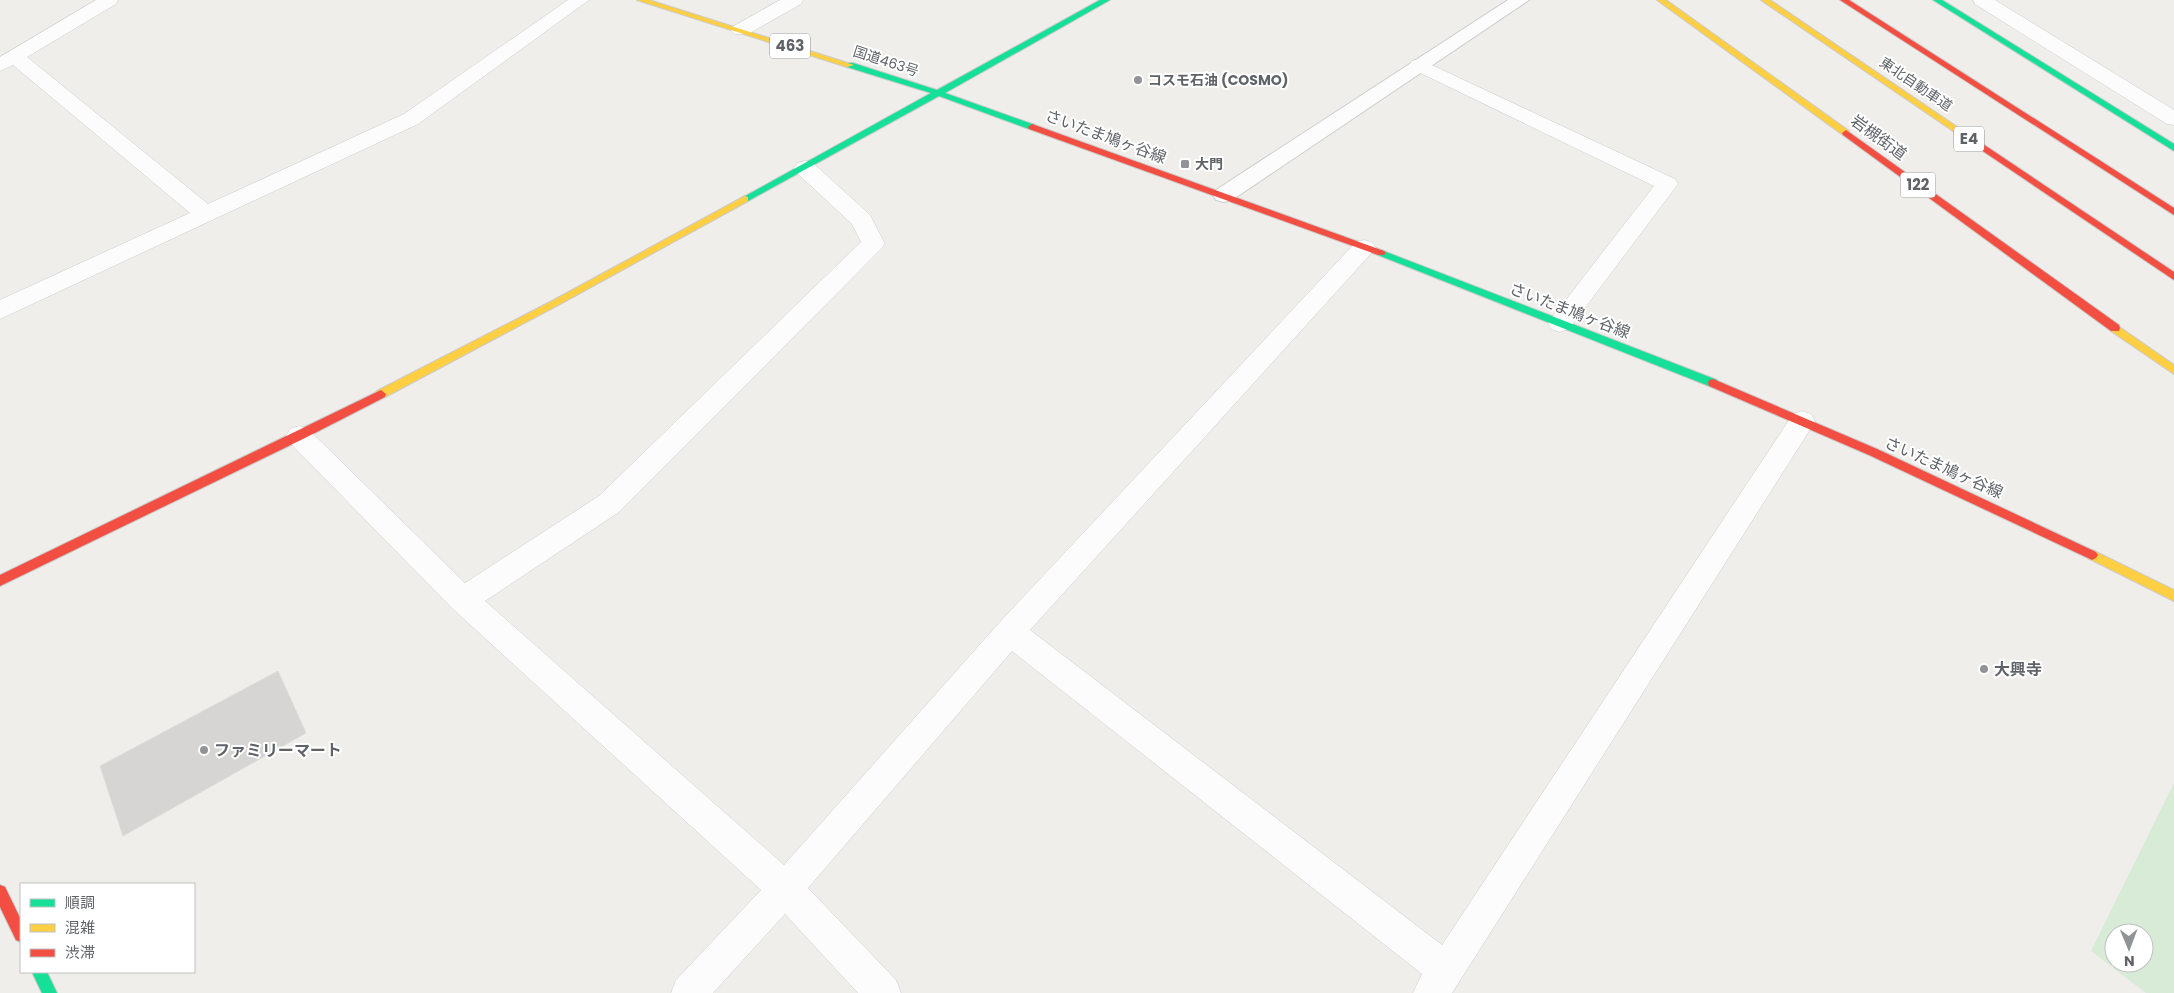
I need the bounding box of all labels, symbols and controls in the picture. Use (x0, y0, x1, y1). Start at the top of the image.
road number: 463 (770, 34, 810, 58)
street label: 国道463号 (851, 41, 921, 81)
street label: 東北自動車道 (1876, 52, 1956, 116)
place label: コスモ石油 (COSMO) (1148, 70, 1288, 90)
marker: コスモ石油 (COSMO) (1132, 74, 1144, 86)
street label: さいたま鳩ヶ谷線 (1042, 104, 1170, 169)
street label: 岩槻街道 (1846, 109, 1911, 166)
road number: E4 (1954, 126, 1984, 152)
place label: 大門 (1195, 154, 1223, 174)
marker: 大門 (1179, 158, 1191, 170)
road number: 122 (1900, 172, 1936, 198)
street label: さいたま鳩ヶ谷線 (1506, 277, 1633, 344)
street label: さいたま鳩ヶ谷線 (1881, 431, 2007, 504)
place label: 大興寺 (1994, 658, 2042, 681)
marker: 大興寺 (1978, 663, 1990, 675)
place label: ファミリーマート (214, 739, 342, 762)
marker: ファミリーマート (198, 744, 210, 756)
legend (20, 883, 195, 973)
text: 順調 (65, 892, 95, 913)
text: 混雑 (65, 917, 95, 938)
north arrow (2104, 923, 2154, 973)
text: 渋滞 (65, 942, 95, 963)
text: N (2124, 951, 2135, 971)

